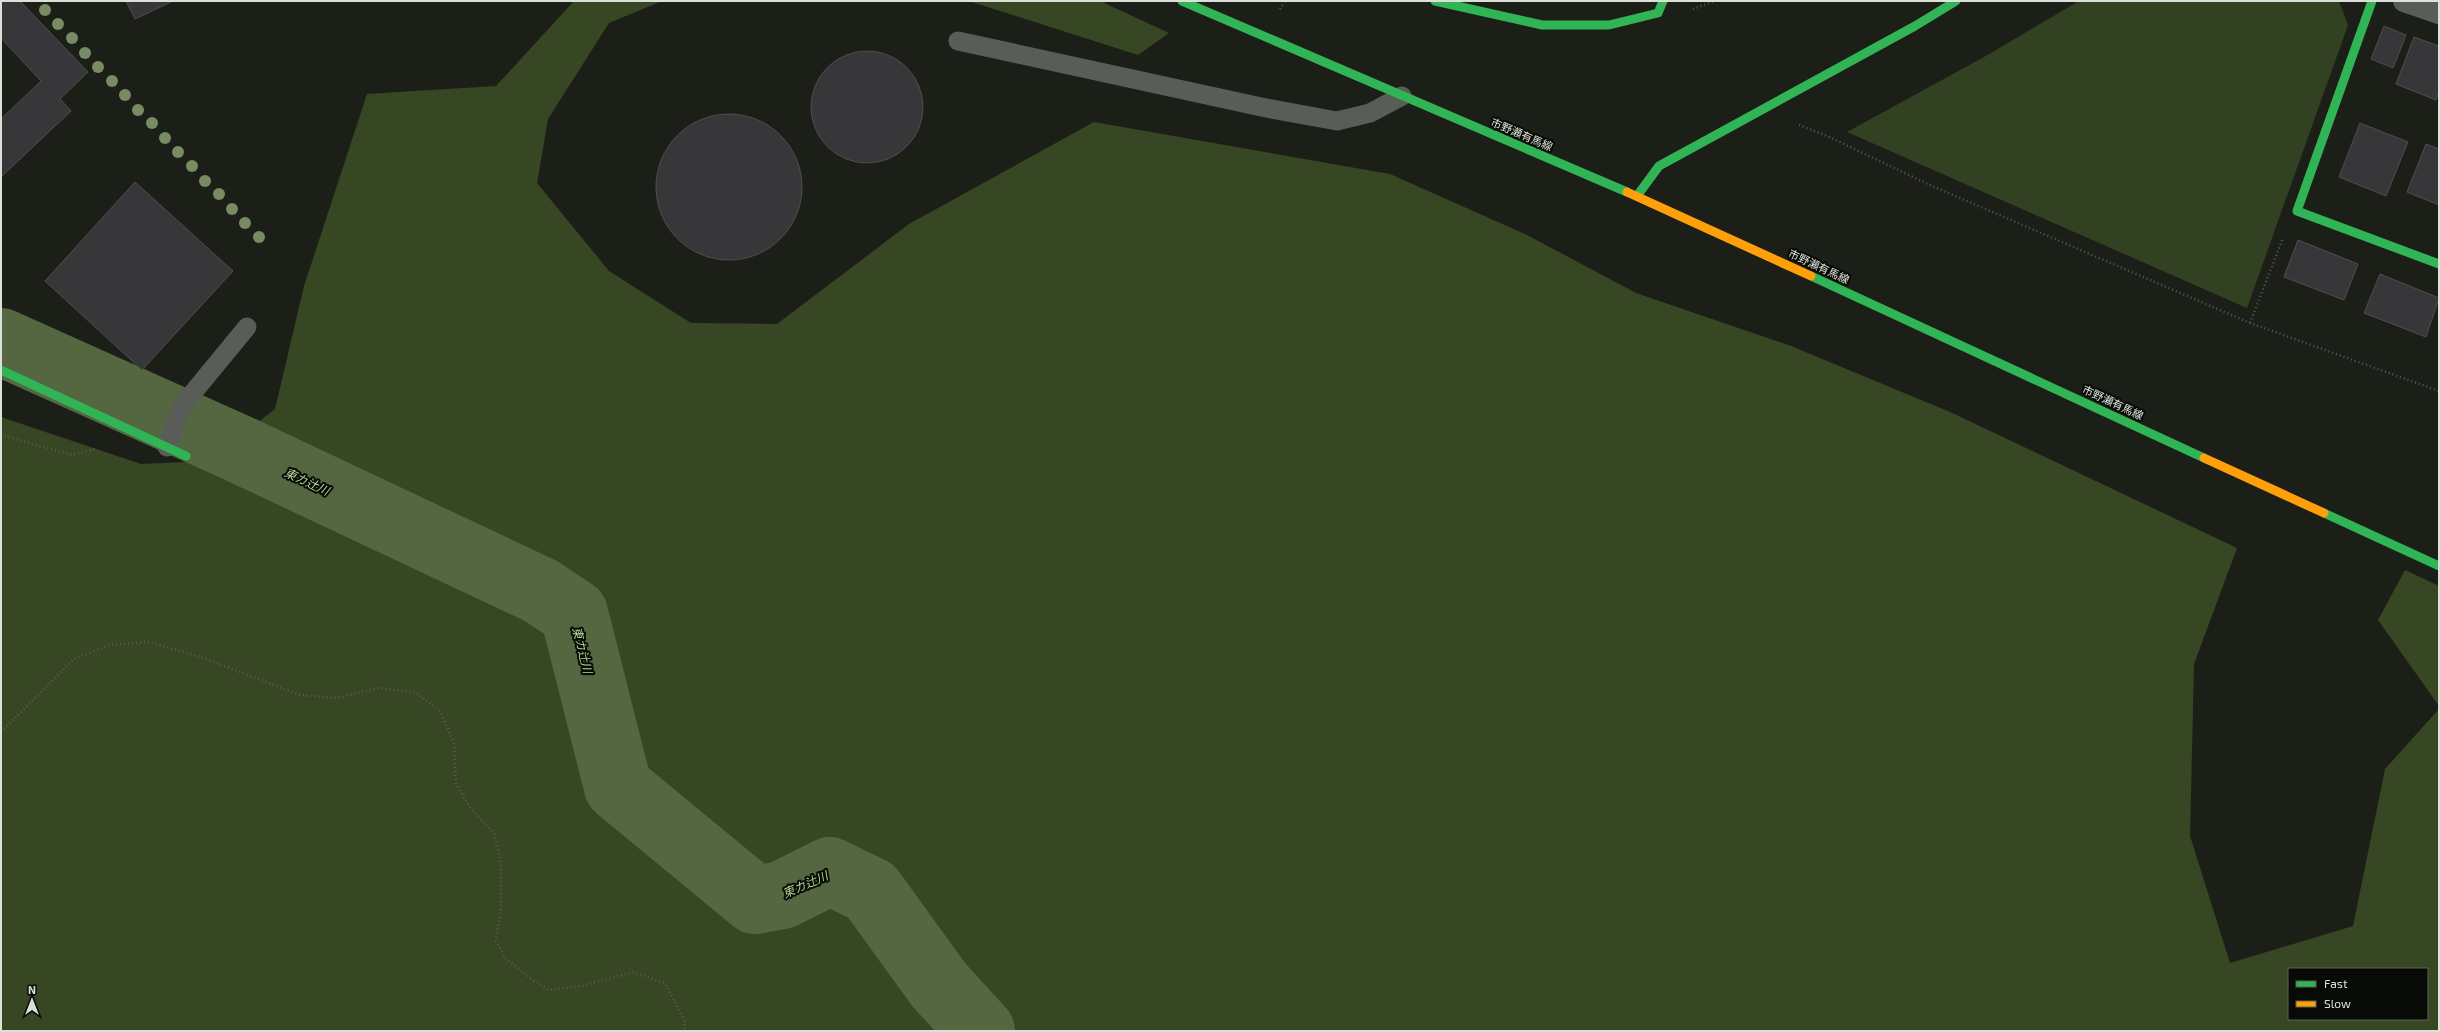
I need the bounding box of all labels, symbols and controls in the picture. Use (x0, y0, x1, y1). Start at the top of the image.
street label: 市野瀬有馬線 (1489, 115, 1555, 153)
street label: 市野瀬有馬線 (1786, 246, 1852, 286)
street label: 市野瀬有馬線 (2080, 382, 2146, 422)
water label: 東カ辻川 (282, 465, 334, 498)
water label: 東カ辻川 (570, 625, 596, 677)
water label: 東カ辻川 (780, 867, 832, 900)
legend (2288, 968, 2428, 1020)
text: Fast (2324, 976, 2348, 990)
north arrow (12, 980, 52, 1020)
text: N (28, 983, 36, 996)
text: Slow (2324, 996, 2351, 1010)

